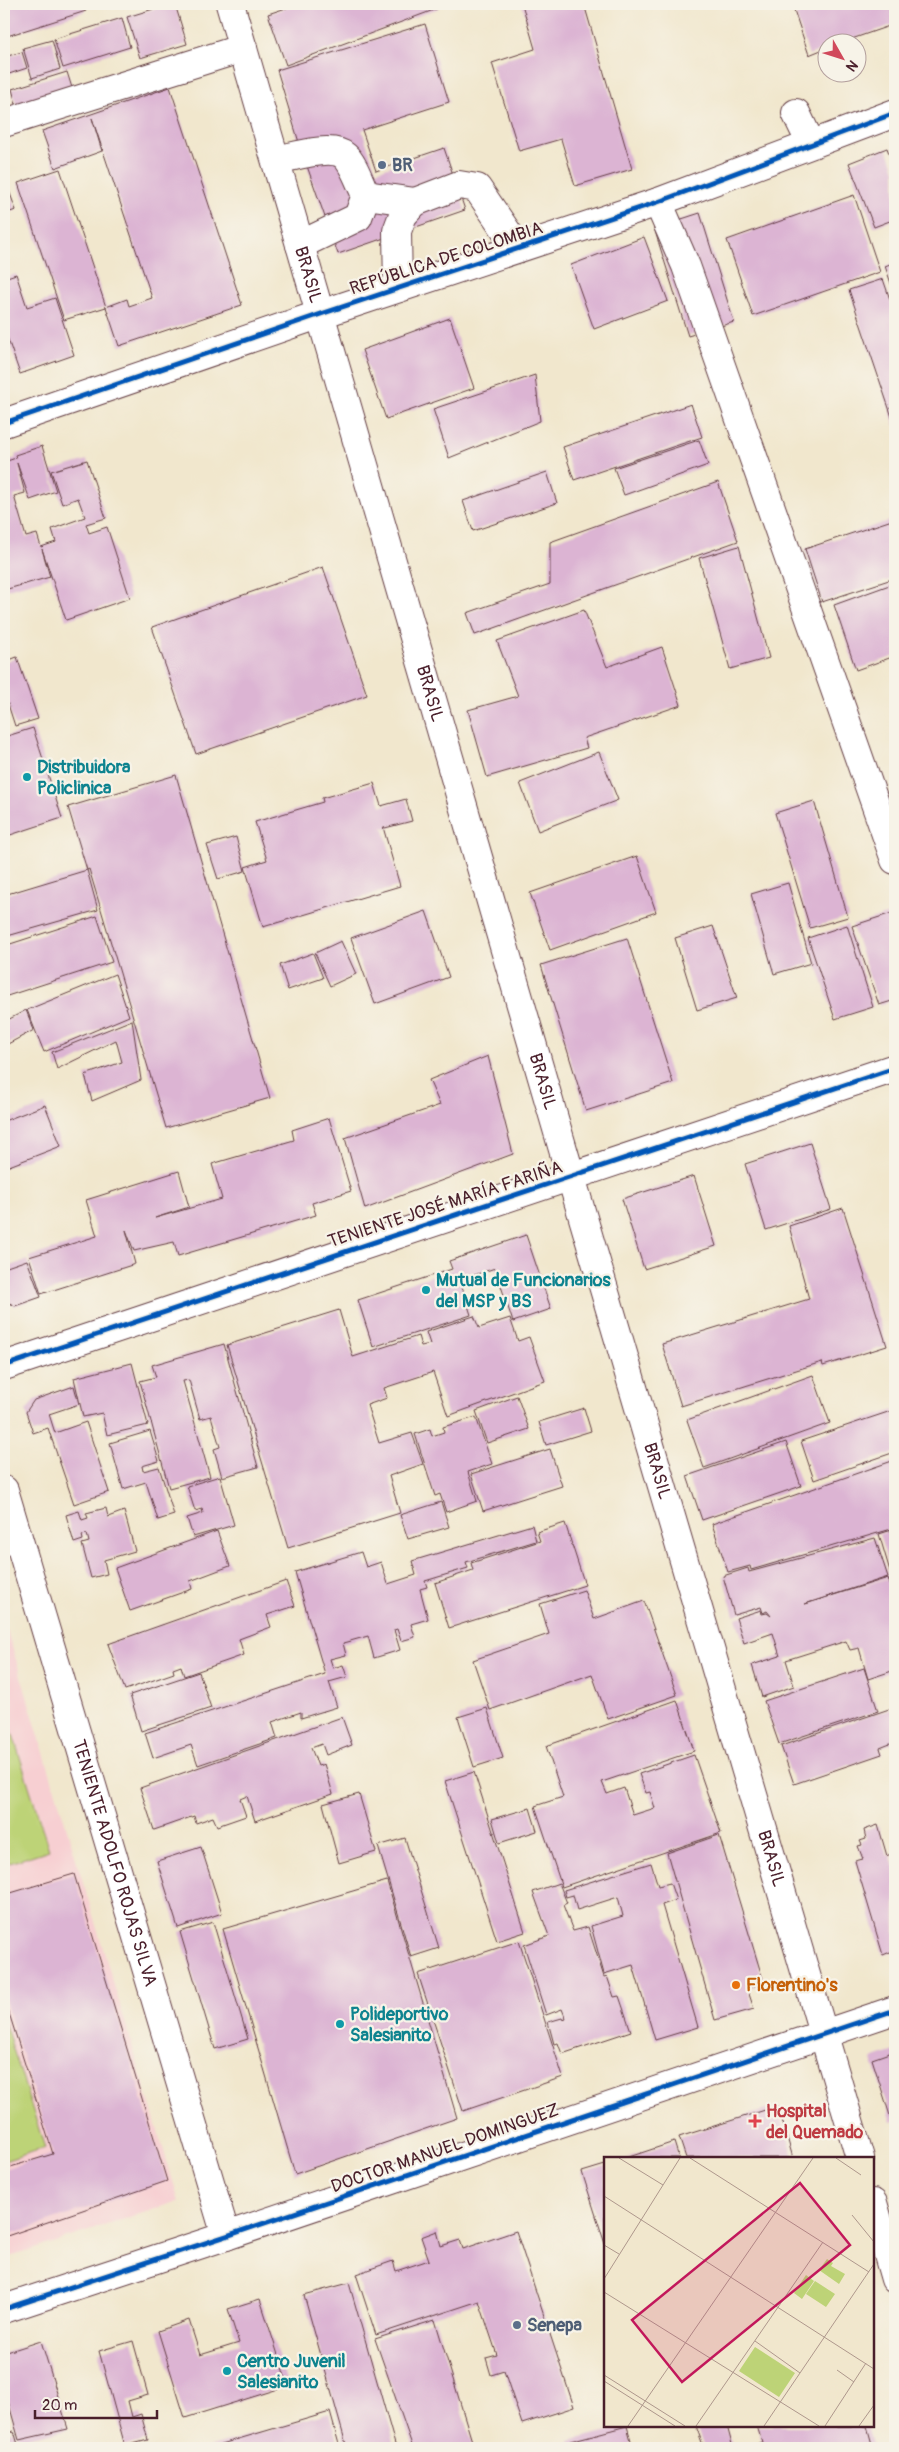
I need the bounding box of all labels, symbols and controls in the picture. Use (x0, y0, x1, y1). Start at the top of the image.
north arrow (816, 32, 866, 82)
text: N (842, 57, 861, 75)
place label: BR (392, 154, 413, 177)
marker: BR (376, 159, 388, 171)
street label: REPÚBLICA DE COLOMBIA (347, 216, 546, 301)
street label: BRASIL (289, 244, 327, 306)
street label: BRASIL (411, 663, 449, 725)
place label: Distribuidora Policlinica (37, 756, 131, 800)
marker: Distribuidora Policlinica (21, 771, 33, 783)
street label: BRASIL (524, 1050, 562, 1113)
street label: TENIENTE JOSÉ MARÍA FARIÑA (325, 1156, 566, 1253)
place label: Mutual de Funcionarios del MSP y BS (436, 1269, 611, 1313)
marker: Mutual de Funcionarios del MSP y BS (420, 1284, 432, 1296)
street label: BRASIL (638, 1440, 676, 1502)
street label: TENIENTE ADOLFO ROJAS SILVA (67, 1737, 162, 1989)
street label: BRASIL (752, 1828, 791, 1890)
place label: Florentino's (746, 1974, 838, 1997)
marker: Florentino's (730, 1979, 742, 1991)
place label: Polideportivo Salesianito (350, 2003, 449, 2047)
marker: Polideportivo Salesianito (334, 2018, 346, 2030)
street label: DOCTOR MANUEL DOMINGUEZ (328, 2099, 562, 2198)
place label: Hospital del Quemado (766, 2100, 864, 2144)
marker: Hospital del Quemado (748, 2114, 762, 2128)
inset map (604, 2157, 874, 2427)
place label: Senepa (527, 2314, 583, 2337)
marker: Senepa (511, 2319, 523, 2331)
place label: Centro Juvenil Salesianito (237, 2350, 346, 2394)
marker: Centro Juvenil Salesianito (221, 2365, 233, 2377)
scale bar (35, 2387, 158, 2419)
text: 20 m (42, 2396, 77, 2415)

